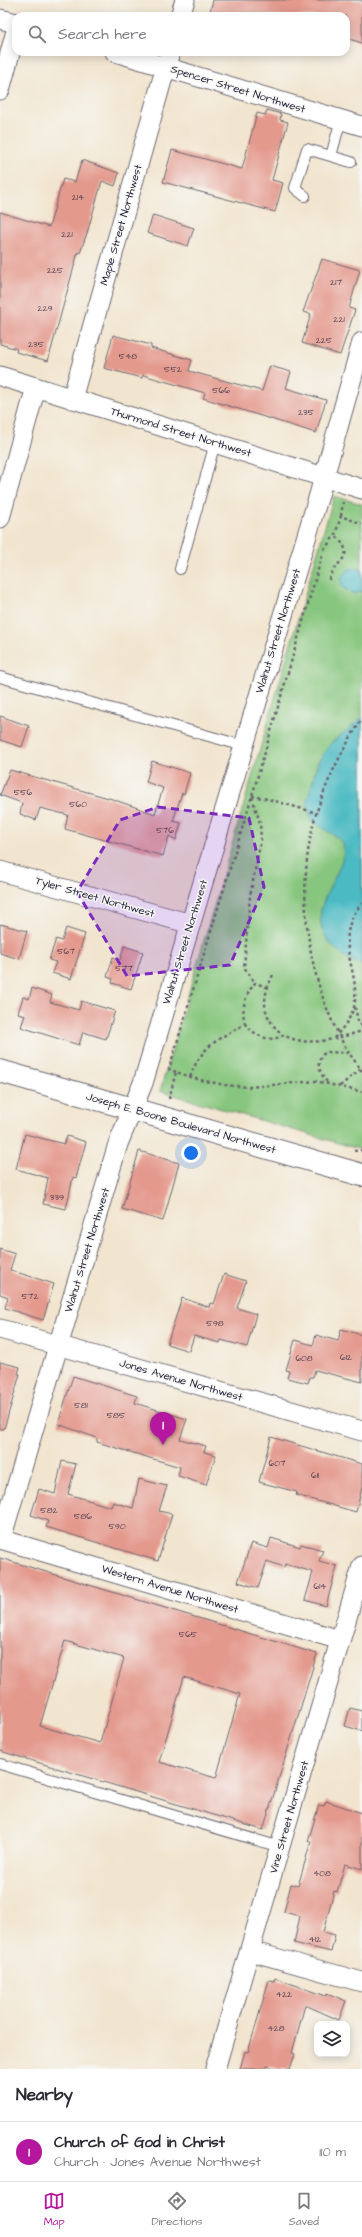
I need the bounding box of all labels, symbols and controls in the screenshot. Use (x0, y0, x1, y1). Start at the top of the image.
search box (12, 12, 350, 56)
icon: search (26, 23, 48, 45)
text: Search here (58, 24, 147, 45)
street label: Spencer Street Northwest (169, 61, 308, 117)
street label: Maple Street Northwest (97, 162, 146, 287)
house number: 214 (72, 191, 84, 204)
house number: 221 (61, 228, 73, 241)
house number: 225 (47, 264, 64, 277)
house number: 217 (330, 276, 342, 289)
house number: 229 (37, 302, 53, 315)
house number: 221 (333, 313, 345, 326)
house number: 225 (316, 334, 333, 347)
house number: 235 (28, 338, 45, 351)
house number: 548 (119, 350, 137, 363)
house number: 552 (164, 363, 183, 376)
house number: 566 (212, 384, 230, 397)
street label: Thurmond Street Northwest (109, 403, 254, 461)
house number: 235 (298, 406, 315, 419)
street label: Walnut Street Northwest (252, 566, 304, 695)
house number: 556 (14, 786, 33, 799)
house number: 560 (69, 798, 87, 811)
house number: 576 (156, 824, 174, 837)
street label: Tyler Street Northwest (33, 873, 157, 922)
street label: Walnut Street Northwest (159, 877, 211, 1006)
house number: 567 (57, 945, 75, 958)
house number: 577 (115, 962, 133, 975)
street label: Joseph E. Boone Boulevard Northwest (84, 1089, 278, 1157)
your location (181, 1143, 201, 1163)
street label: Walnut Street Northwest (61, 1185, 113, 1314)
house number: 339 (50, 1191, 64, 1204)
house number: 572 (21, 1290, 39, 1303)
house number: 598 (206, 1317, 224, 1330)
house number: 612 (340, 1351, 353, 1364)
house number: 608 (295, 1352, 313, 1365)
street label: Jones Avenue Northwest (118, 1355, 245, 1405)
house number: 581 (74, 1399, 88, 1412)
house number: 585 (107, 1409, 126, 1422)
pin: 1 (150, 1412, 176, 1445)
house number: 607 (269, 1457, 286, 1470)
house number: 611 (311, 1469, 319, 1482)
house number: 582 (40, 1504, 59, 1517)
house number: 586 (74, 1510, 92, 1523)
house number: 590 (108, 1520, 126, 1533)
street label: Western Avenue Northwest (100, 1561, 241, 1617)
house number: 614 (314, 1580, 326, 1593)
house number: 565 (179, 1628, 198, 1641)
street label: Vine Street Northwest (266, 1758, 312, 1875)
house number: 408 (313, 1867, 331, 1880)
house number: 412 (309, 1933, 322, 1946)
house number: 422 (276, 1988, 293, 2001)
map controls (314, 2021, 350, 2057)
button: layers (314, 2021, 350, 2057)
house number: 428 (267, 2022, 285, 2035)
text: Nearby (16, 2083, 73, 2107)
text: Church of God in Christ (54, 2132, 225, 2153)
text: 1 (28, 2143, 30, 2161)
text: 110 m (319, 2143, 346, 2161)
text: Church · Jones Avenue Northwest (54, 2153, 261, 2171)
tab: Map (43, 2190, 65, 2229)
tab: Directions (151, 2190, 203, 2229)
tab: Saved (289, 2190, 319, 2229)

